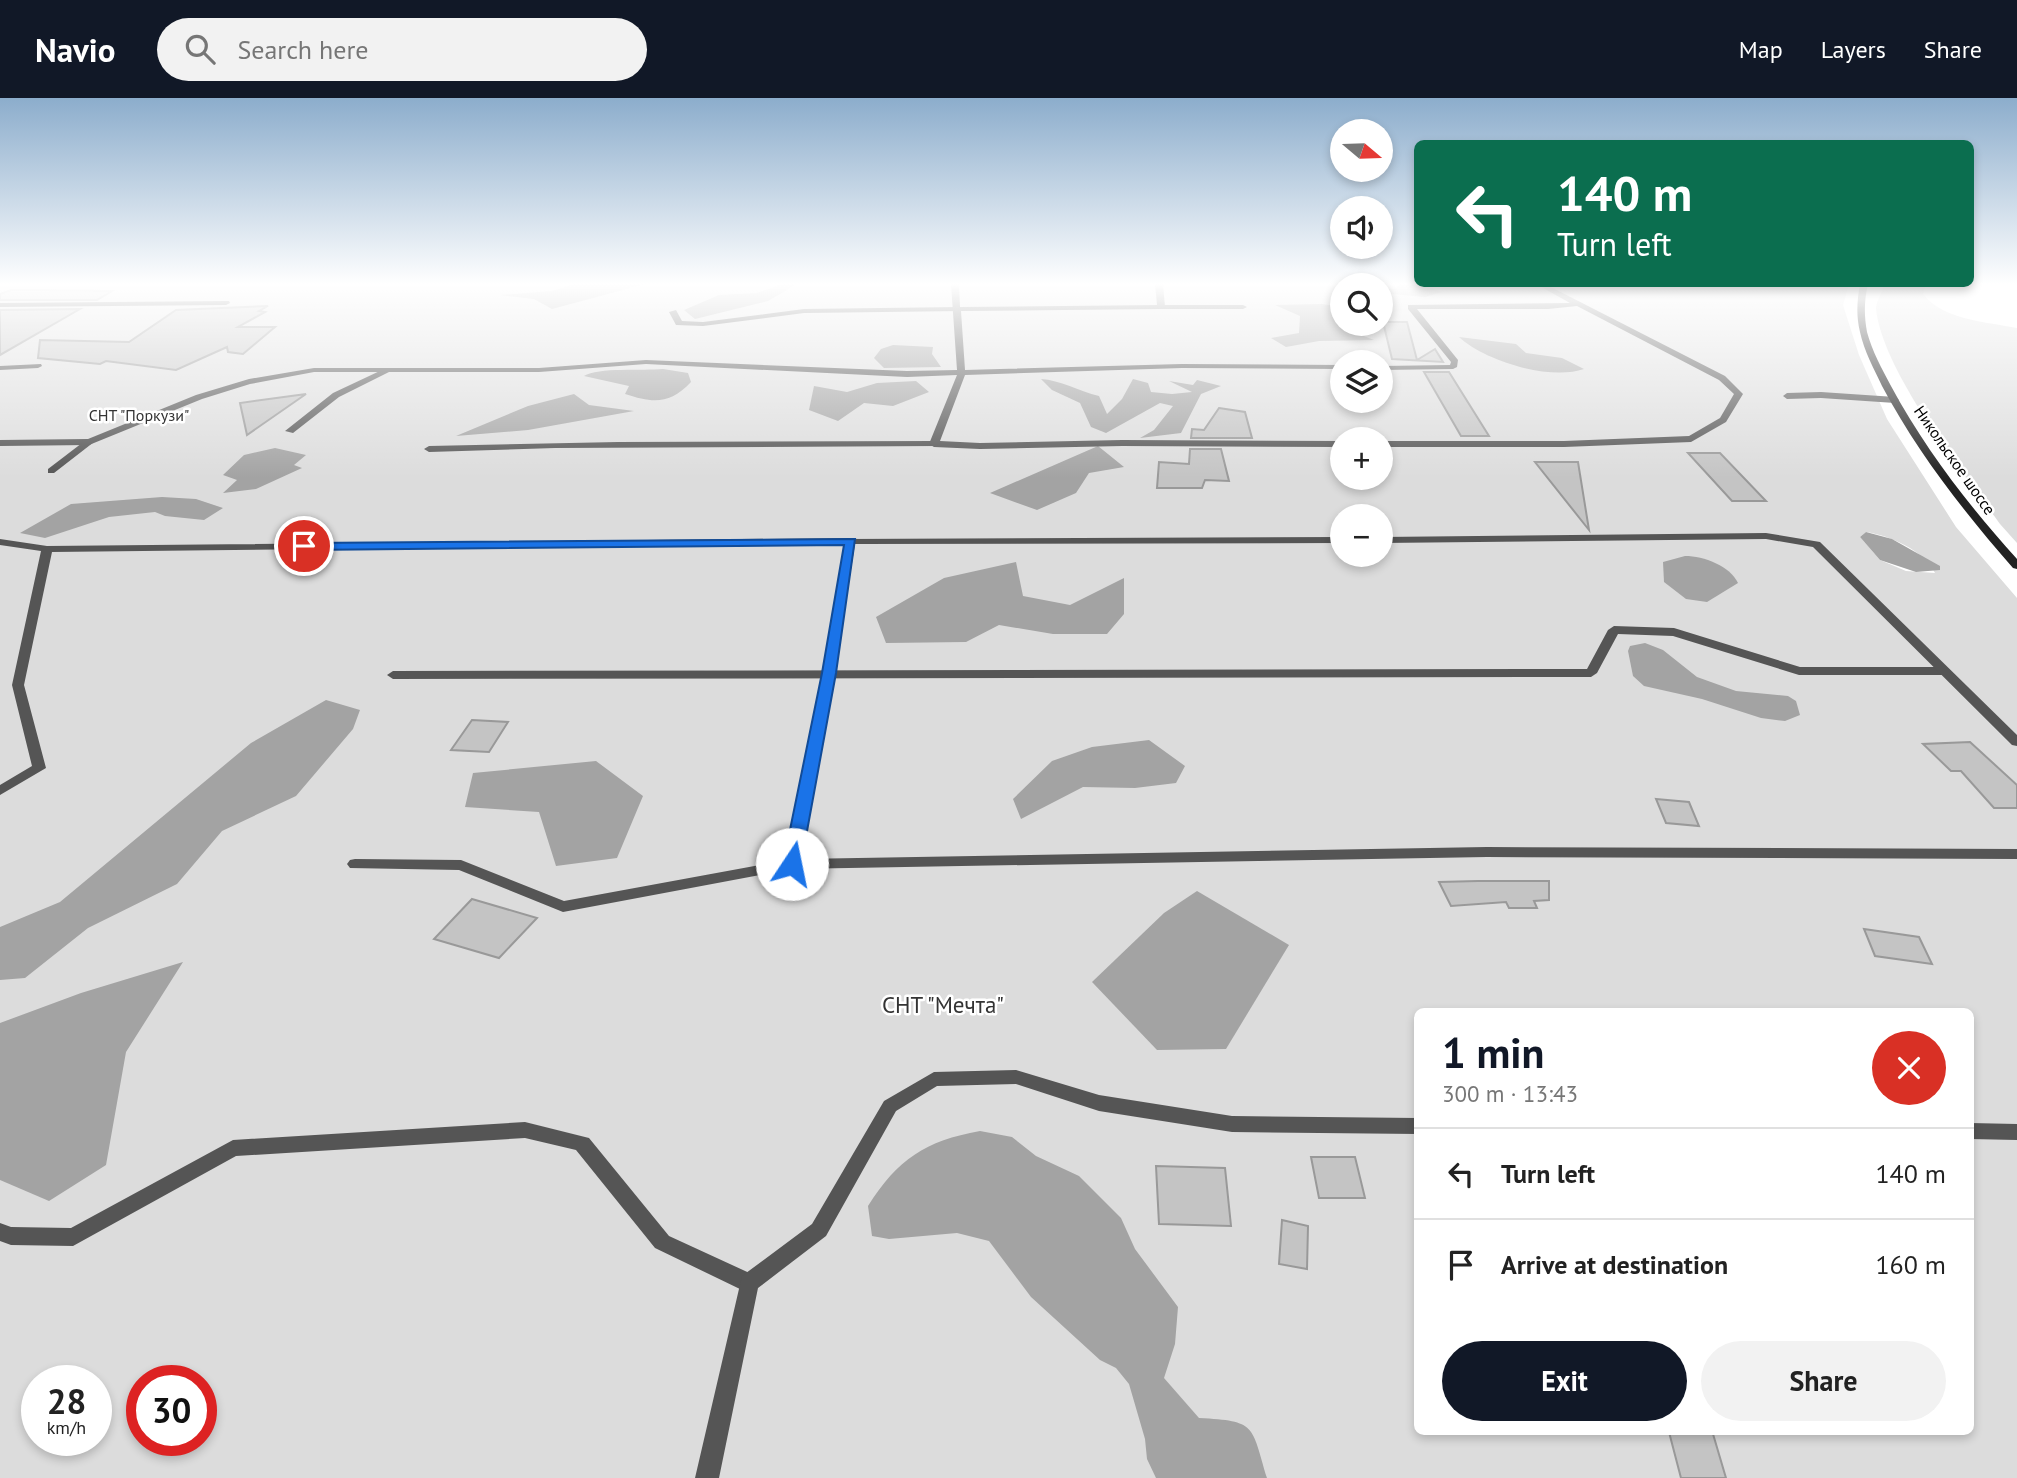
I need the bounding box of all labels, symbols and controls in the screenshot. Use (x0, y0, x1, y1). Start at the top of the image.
search box (157, 18, 647, 81)
text: Navio (35, 28, 115, 71)
icon: search (181, 30, 219, 68)
text: Search here (237, 33, 369, 66)
text: Map (1739, 34, 1783, 65)
text: Layers (1821, 34, 1886, 65)
text: Share (1924, 34, 1982, 65)
north arrow (1330, 119, 1393, 182)
map controls (1330, 119, 1393, 567)
text: 140 m (1557, 161, 1692, 225)
icon: left (1442, 168, 1533, 259)
button: sound (1330, 196, 1393, 259)
text: Turn left (1557, 223, 1672, 265)
button: search (1330, 273, 1393, 336)
button: layers (1330, 350, 1393, 413)
street label: Никольское шоссе (1910, 402, 2000, 518)
park label: СНТ "Поркузи" (89, 405, 189, 425)
button: + (1330, 427, 1393, 490)
button: − (1330, 504, 1393, 567)
pin (274, 516, 334, 576)
icon: arrive (285, 527, 323, 565)
position arrow (755, 827, 829, 901)
park label: СНТ "Мечта" (882, 990, 1004, 1019)
text: 1 min (1442, 1025, 1544, 1080)
button: close (1872, 1031, 1946, 1105)
text: 300 m · 13:43 (1442, 1079, 1578, 1108)
icon: left (1442, 1155, 1480, 1193)
text: Turn left (1501, 1157, 1595, 1190)
text: 140 m (1875, 1157, 1946, 1190)
icon: arrive (1442, 1246, 1480, 1284)
text: Arrive at destination (1501, 1248, 1728, 1281)
text: 160 m (1875, 1248, 1946, 1281)
button: Exit (1442, 1341, 1687, 1421)
button: Share (1701, 1341, 1946, 1421)
speed limit sign: 30 (126, 1365, 217, 1456)
text: 28 (47, 1378, 86, 1424)
text: km/h (47, 1416, 86, 1439)

